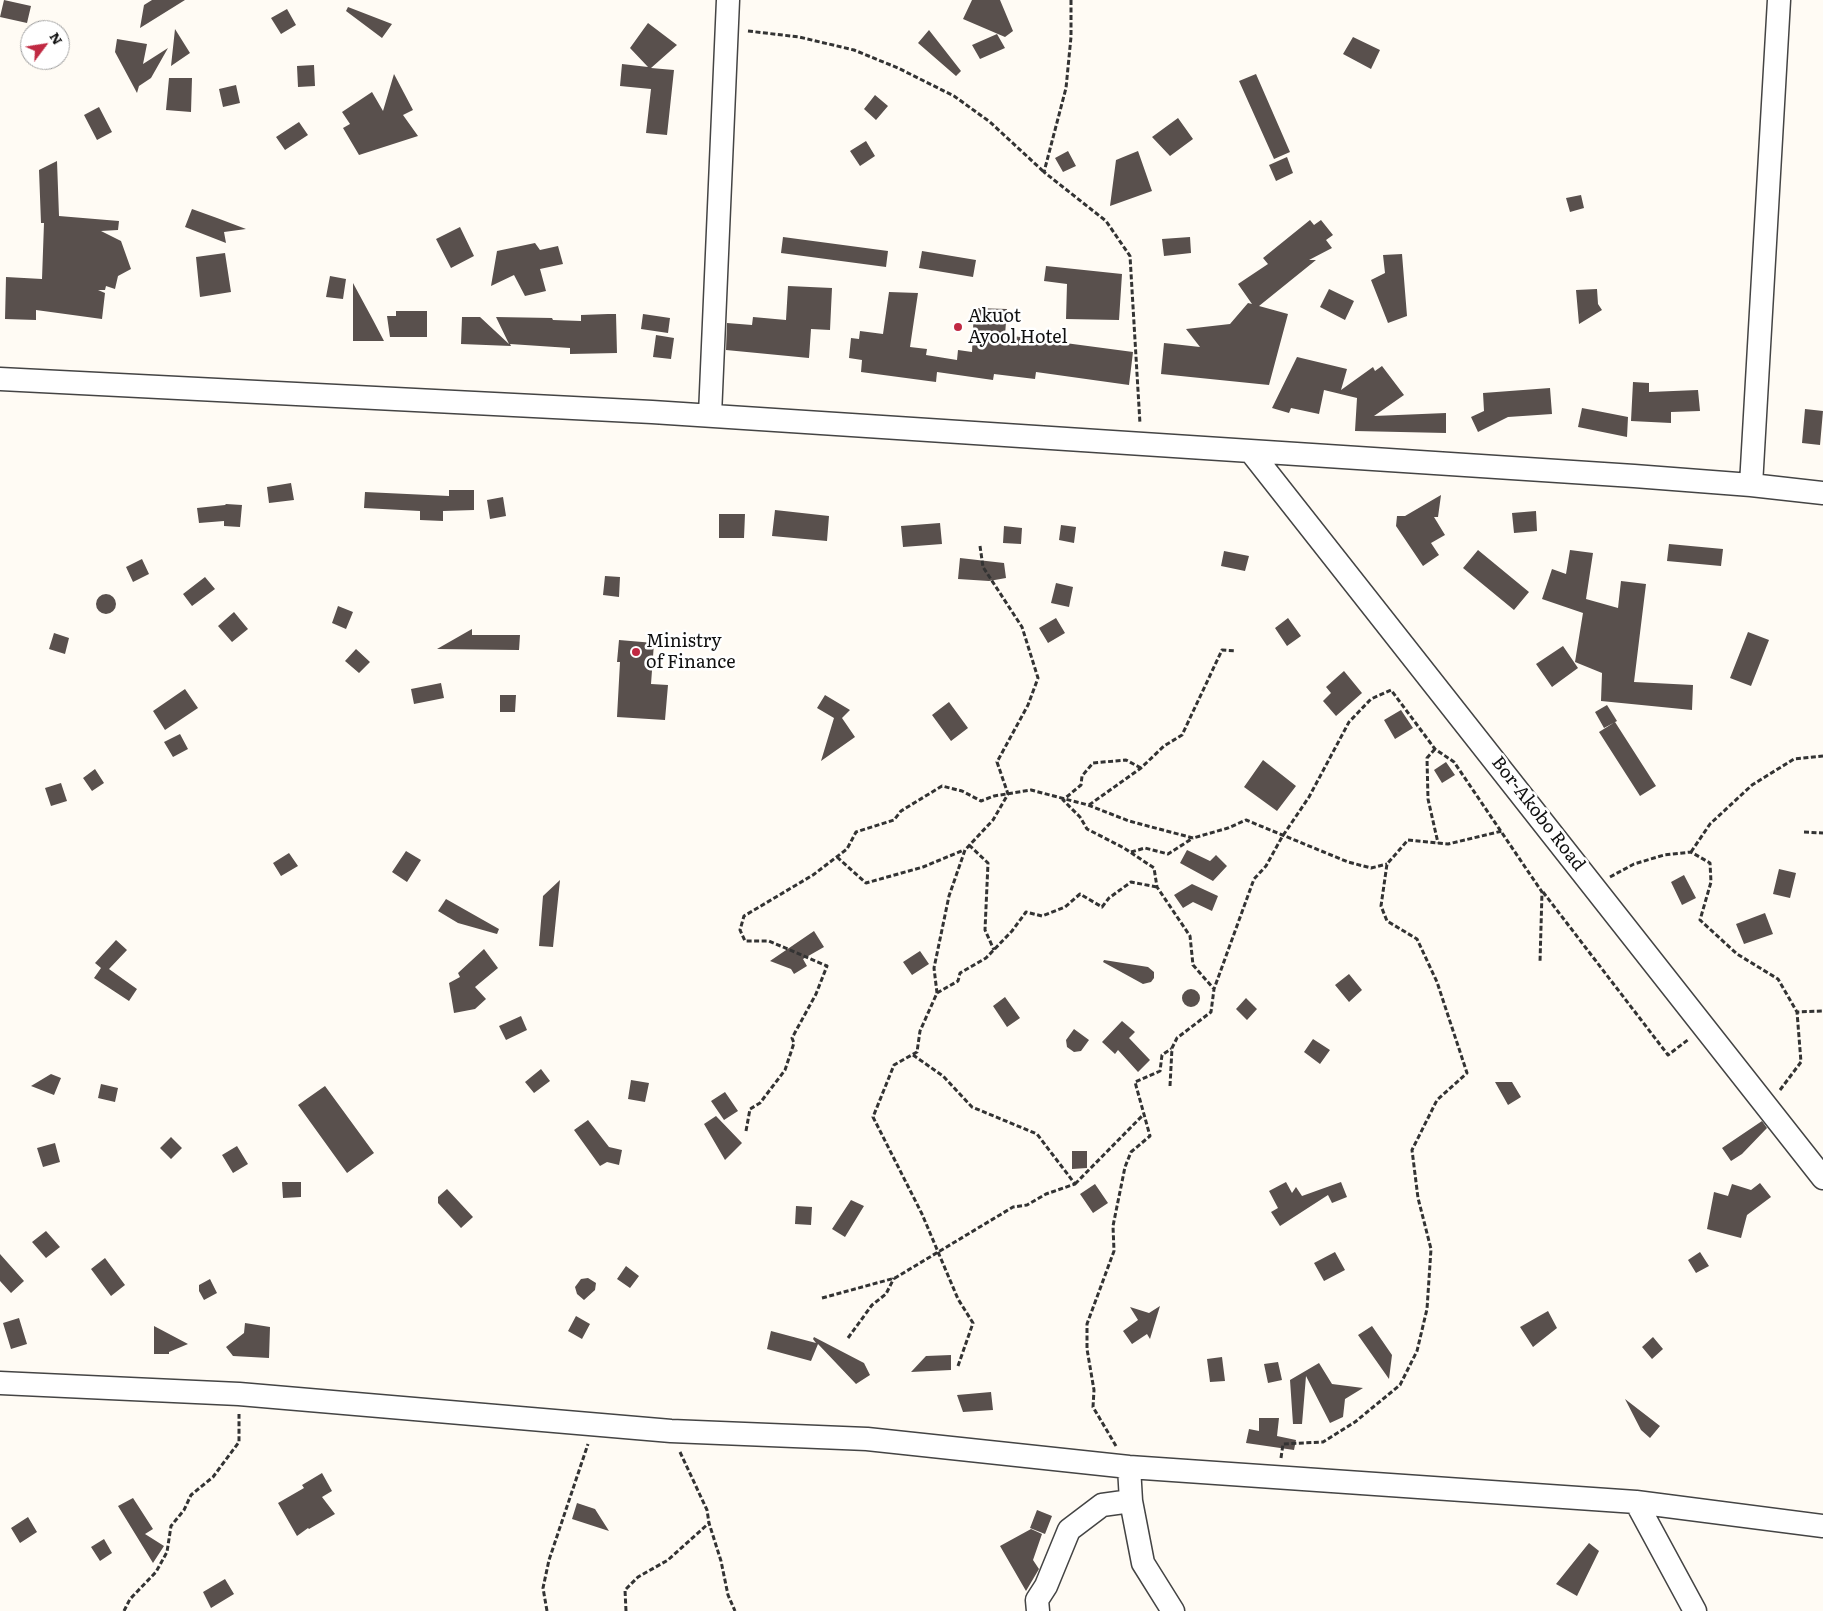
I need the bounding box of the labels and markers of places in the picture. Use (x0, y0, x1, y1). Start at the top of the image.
place label: Akuot Ayool Hotel (968, 306, 1067, 348)
marker: Akuot Ayool Hotel (952, 321, 964, 333)
place label: Ministry of Finance (646, 631, 736, 674)
marker: Ministry of Finance (630, 646, 642, 658)

